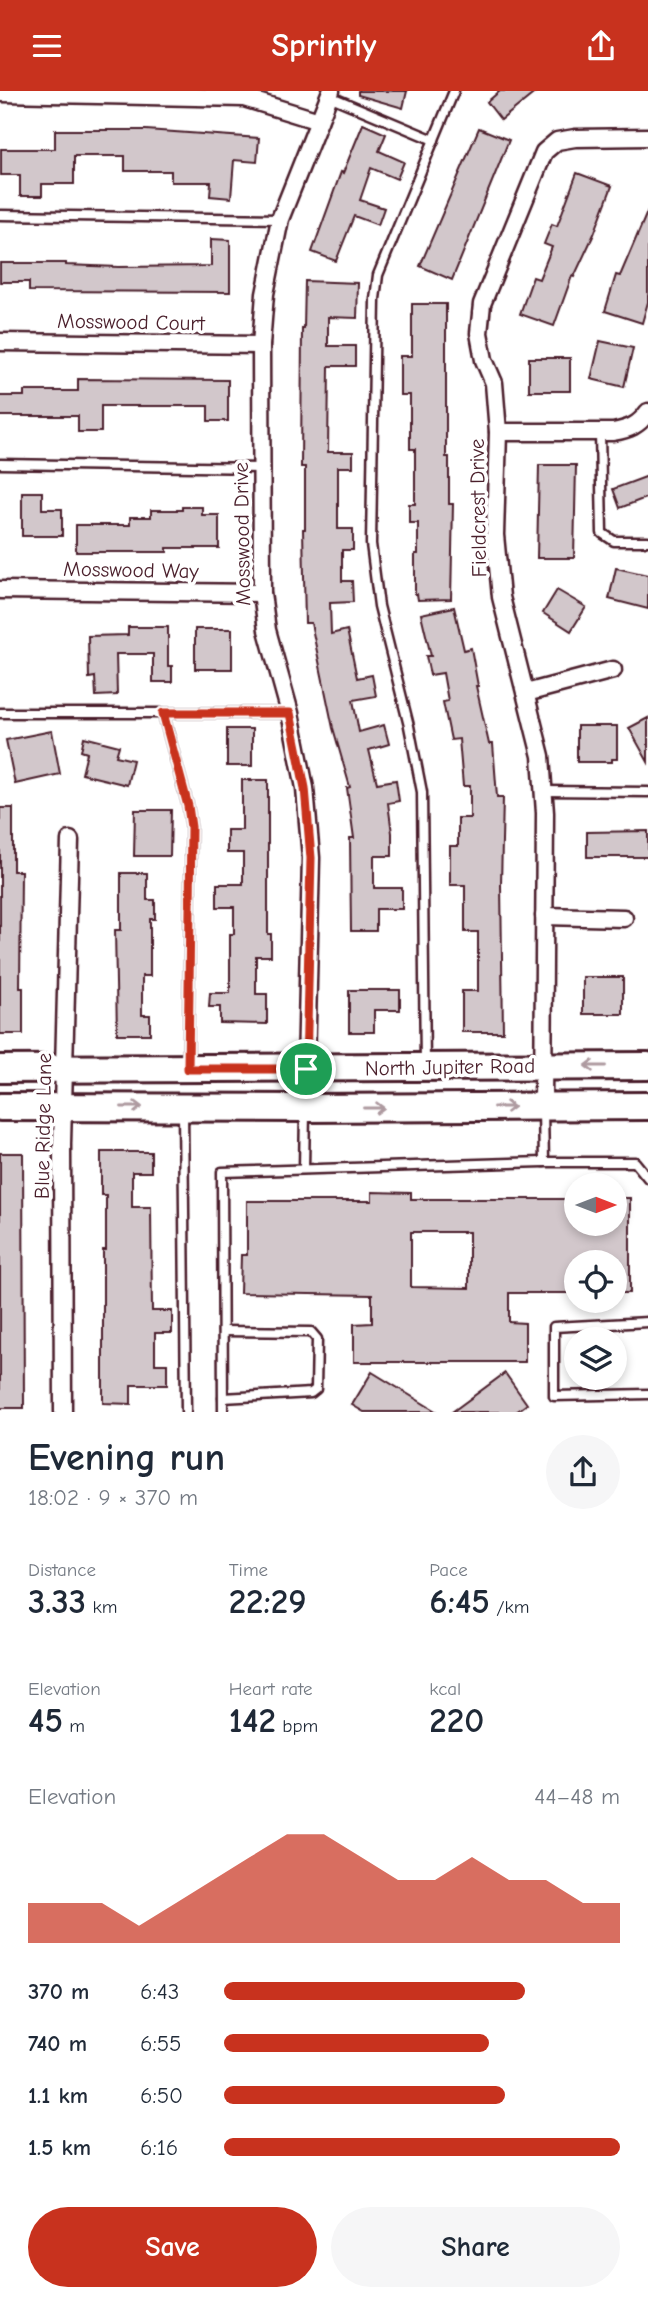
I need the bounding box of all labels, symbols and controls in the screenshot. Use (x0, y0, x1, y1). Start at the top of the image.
icon: menu (28, 27, 66, 65)
text: Sprintly (272, 27, 376, 64)
icon: share (582, 27, 620, 65)
street label: Mosswood Court (57, 309, 206, 335)
street label: Fieldcrest Drive (465, 438, 491, 578)
street label: Mosswood Drive (229, 462, 255, 606)
street label: Mosswood Way (63, 557, 200, 583)
pin (276, 1039, 336, 1099)
icon: arrive (287, 1050, 325, 1088)
street label: Blue Ridge Lane (30, 1053, 56, 1199)
street label: North Jupiter Road (365, 1054, 535, 1080)
one-way arrow (584, 1059, 607, 1073)
one-way arrow (120, 1100, 143, 1114)
one-way arrow (492, 1100, 515, 1114)
one-way arrow (362, 1101, 385, 1115)
north arrow (564, 1173, 626, 1235)
map controls (564, 1173, 627, 1390)
button: locate (564, 1250, 627, 1313)
button: layers (564, 1327, 627, 1390)
button: share (546, 1435, 620, 1509)
text: Evening run (28, 1436, 225, 1480)
text: 18:02 · 9 × 370 m (28, 1484, 198, 1511)
text: Distance (28, 1559, 96, 1581)
text: Time (229, 1559, 268, 1581)
text: Pace (429, 1559, 468, 1581)
text: 3.33 (28, 1581, 86, 1622)
text: 22:29 (229, 1581, 307, 1622)
text: 6:45 (429, 1581, 490, 1622)
text: km (86, 1596, 117, 1618)
text: /km (490, 1596, 529, 1618)
text: Elevation (28, 1678, 101, 1700)
text: Heart rate (229, 1678, 312, 1700)
text: kcal (429, 1678, 461, 1700)
text: 45 (28, 1700, 63, 1741)
text: 142 (229, 1700, 276, 1741)
text: 220 (429, 1700, 484, 1741)
text: m (63, 1715, 85, 1737)
text: bpm (276, 1715, 318, 1737)
text: Elevation (28, 1783, 116, 1810)
text: 44–48 m (534, 1783, 620, 1810)
text: 370 m (28, 1978, 89, 2005)
text: 6:43 (140, 1978, 179, 2005)
text: 740 m (28, 2030, 87, 2057)
text: 6:55 (140, 2030, 182, 2057)
text: 1.1 km (28, 2082, 88, 2109)
text: 6:50 (140, 2082, 183, 2109)
text: 1.5 km (28, 2134, 91, 2161)
text: 6:16 (140, 2134, 178, 2161)
button: Save (28, 2207, 317, 2287)
button: Share (331, 2207, 620, 2287)

